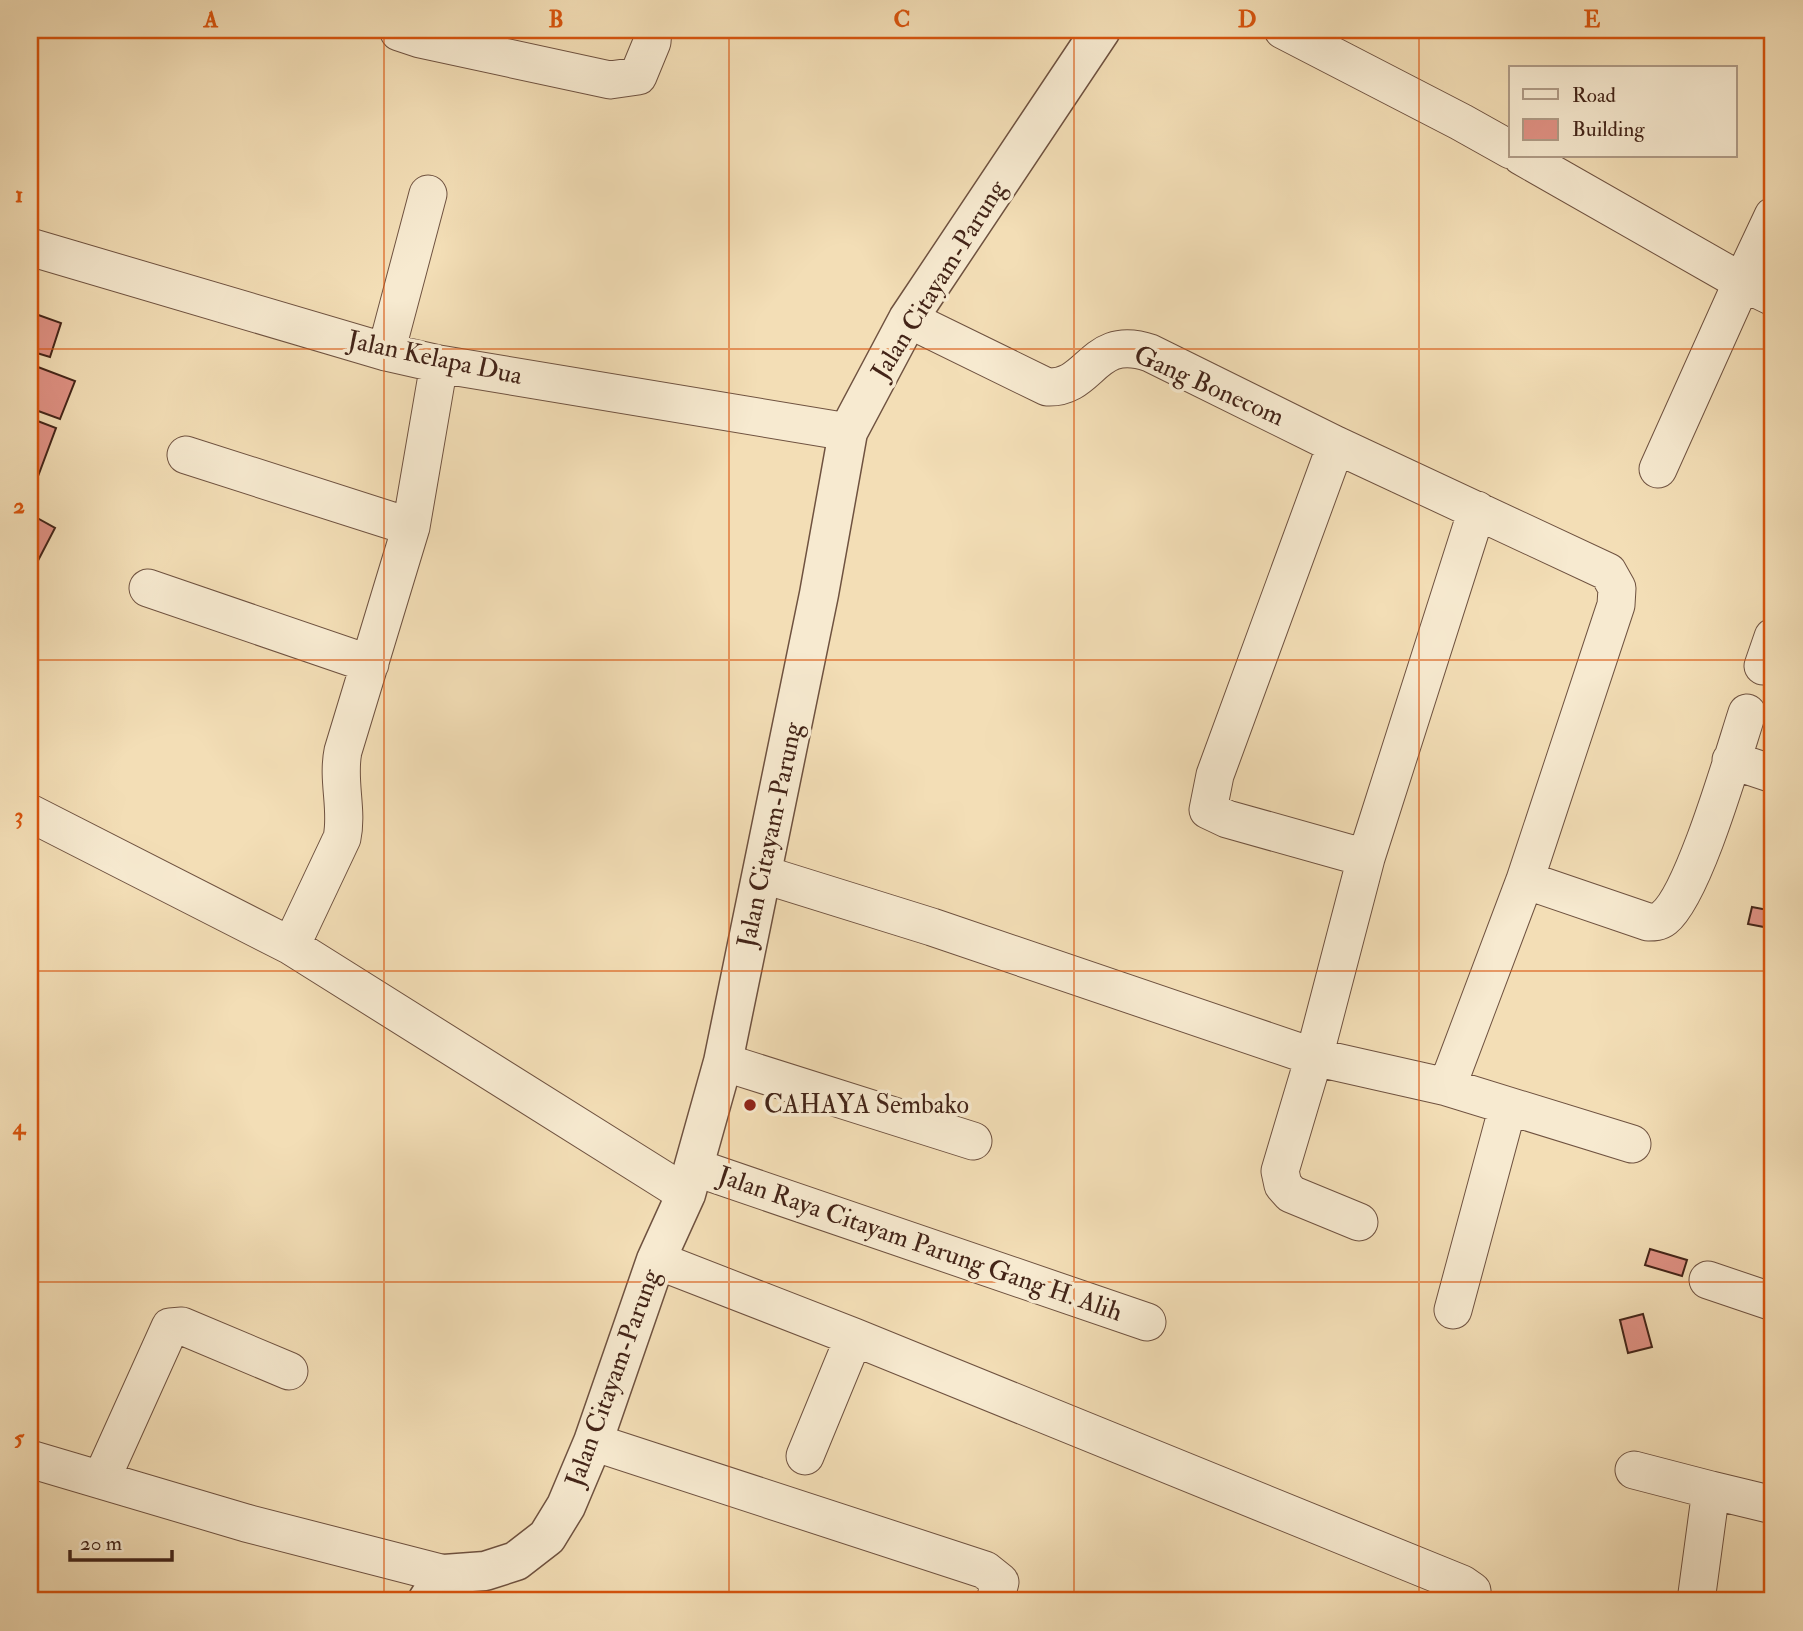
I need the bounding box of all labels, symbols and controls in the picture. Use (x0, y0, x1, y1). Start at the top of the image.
text: A (203, 5, 219, 34)
text: B (548, 5, 564, 34)
text: C (894, 5, 910, 34)
text: D (1238, 5, 1256, 34)
text: E (1584, 5, 1601, 34)
legend (1509, 66, 1736, 158)
text: Road (1572, 82, 1617, 109)
text: Building (1572, 116, 1645, 143)
street label: Jalan Citayam-Parung (864, 173, 1014, 387)
text: 1 (15, 180, 23, 209)
street label: Jalan Kelapa Dua (344, 324, 525, 393)
street label: Gang Bonecom (1129, 339, 1289, 433)
text: 2 (13, 491, 25, 520)
street label: Jalan Citayam-Parung (730, 718, 810, 951)
text: 3 (15, 801, 23, 830)
place label: CAHAYA Sembako (764, 1089, 969, 1121)
marker: CAHAYA Sembako (742, 1097, 758, 1113)
text: 4 (12, 1112, 27, 1141)
street label: Jalan Raya Citayam Parung Gang H. Alih (713, 1159, 1127, 1329)
street label: Jalan Citayam-Parung (558, 1264, 668, 1492)
text: 5 (14, 1423, 25, 1452)
scale bar (70, 1519, 172, 1563)
text: 20 m (80, 1530, 122, 1557)

